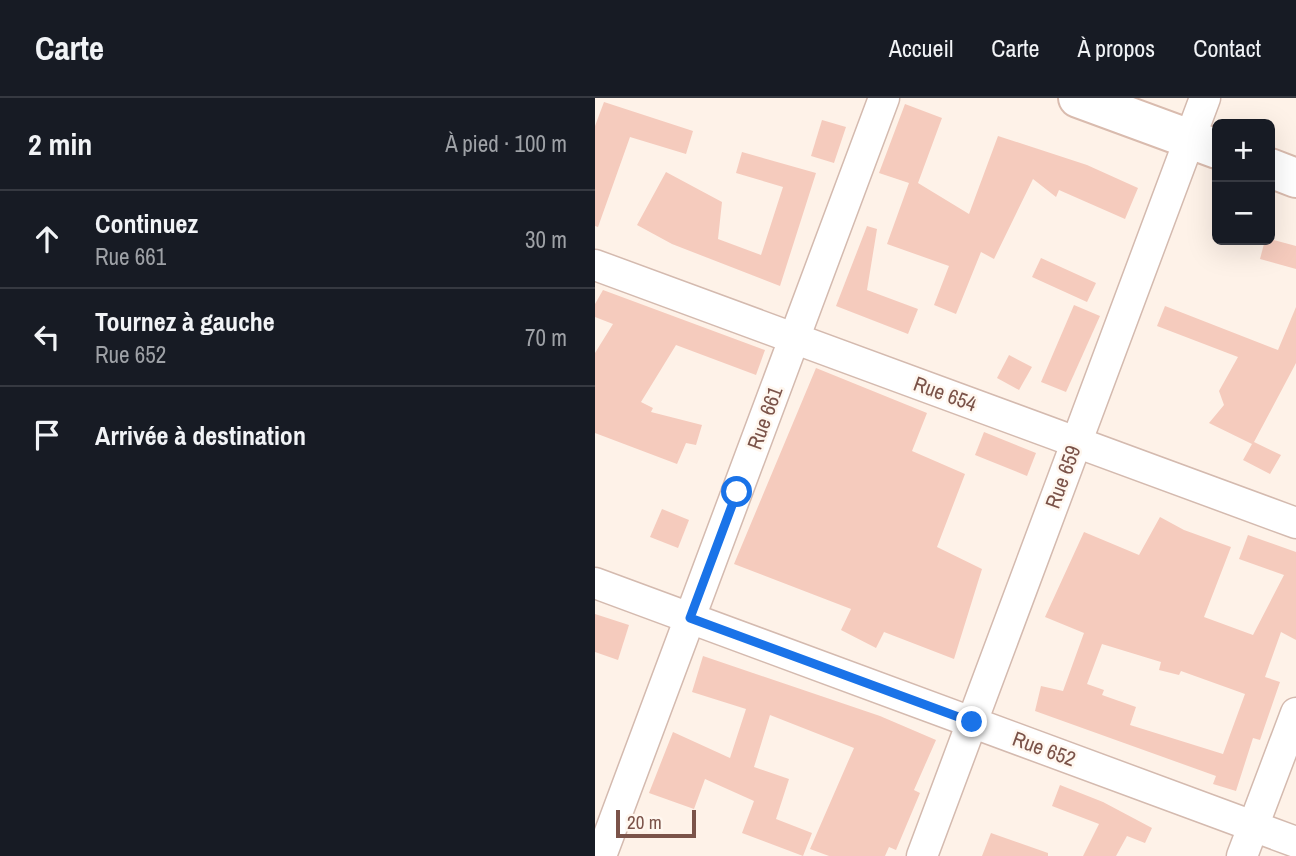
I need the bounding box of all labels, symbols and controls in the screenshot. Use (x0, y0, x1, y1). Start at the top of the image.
text: Carte (35, 26, 104, 70)
text: Accueil (889, 32, 953, 64)
text: Carte (991, 32, 1039, 64)
text: À propos (1077, 32, 1155, 64)
text: Contact (1193, 32, 1261, 64)
map controls (1212, 119, 1275, 245)
button: + (1212, 119, 1275, 182)
text: 2 min (28, 124, 92, 164)
text: À pied · 100 m (445, 128, 567, 159)
button: − (1212, 182, 1275, 245)
text: Continuez (95, 206, 198, 241)
icon: ahead (28, 220, 66, 258)
text: 30 m (525, 224, 567, 255)
text: Rue 661 (95, 241, 166, 272)
text: Tournez à gauche (95, 304, 275, 339)
icon: left (28, 318, 66, 356)
text: 70 m (525, 322, 567, 353)
text: Rue 652 (95, 339, 166, 370)
street label: Rue 654 (910, 369, 981, 418)
street label: Rue 661 (740, 382, 789, 453)
icon: arrive (28, 416, 66, 454)
text: Arrivée à destination (95, 418, 306, 453)
street label: Rue 659 (1038, 441, 1087, 512)
route start (721, 476, 752, 507)
route end (956, 706, 987, 737)
street label: Rue 652 (1009, 724, 1080, 773)
scale bar (616, 807, 697, 839)
text: 20 m (627, 809, 662, 835)

